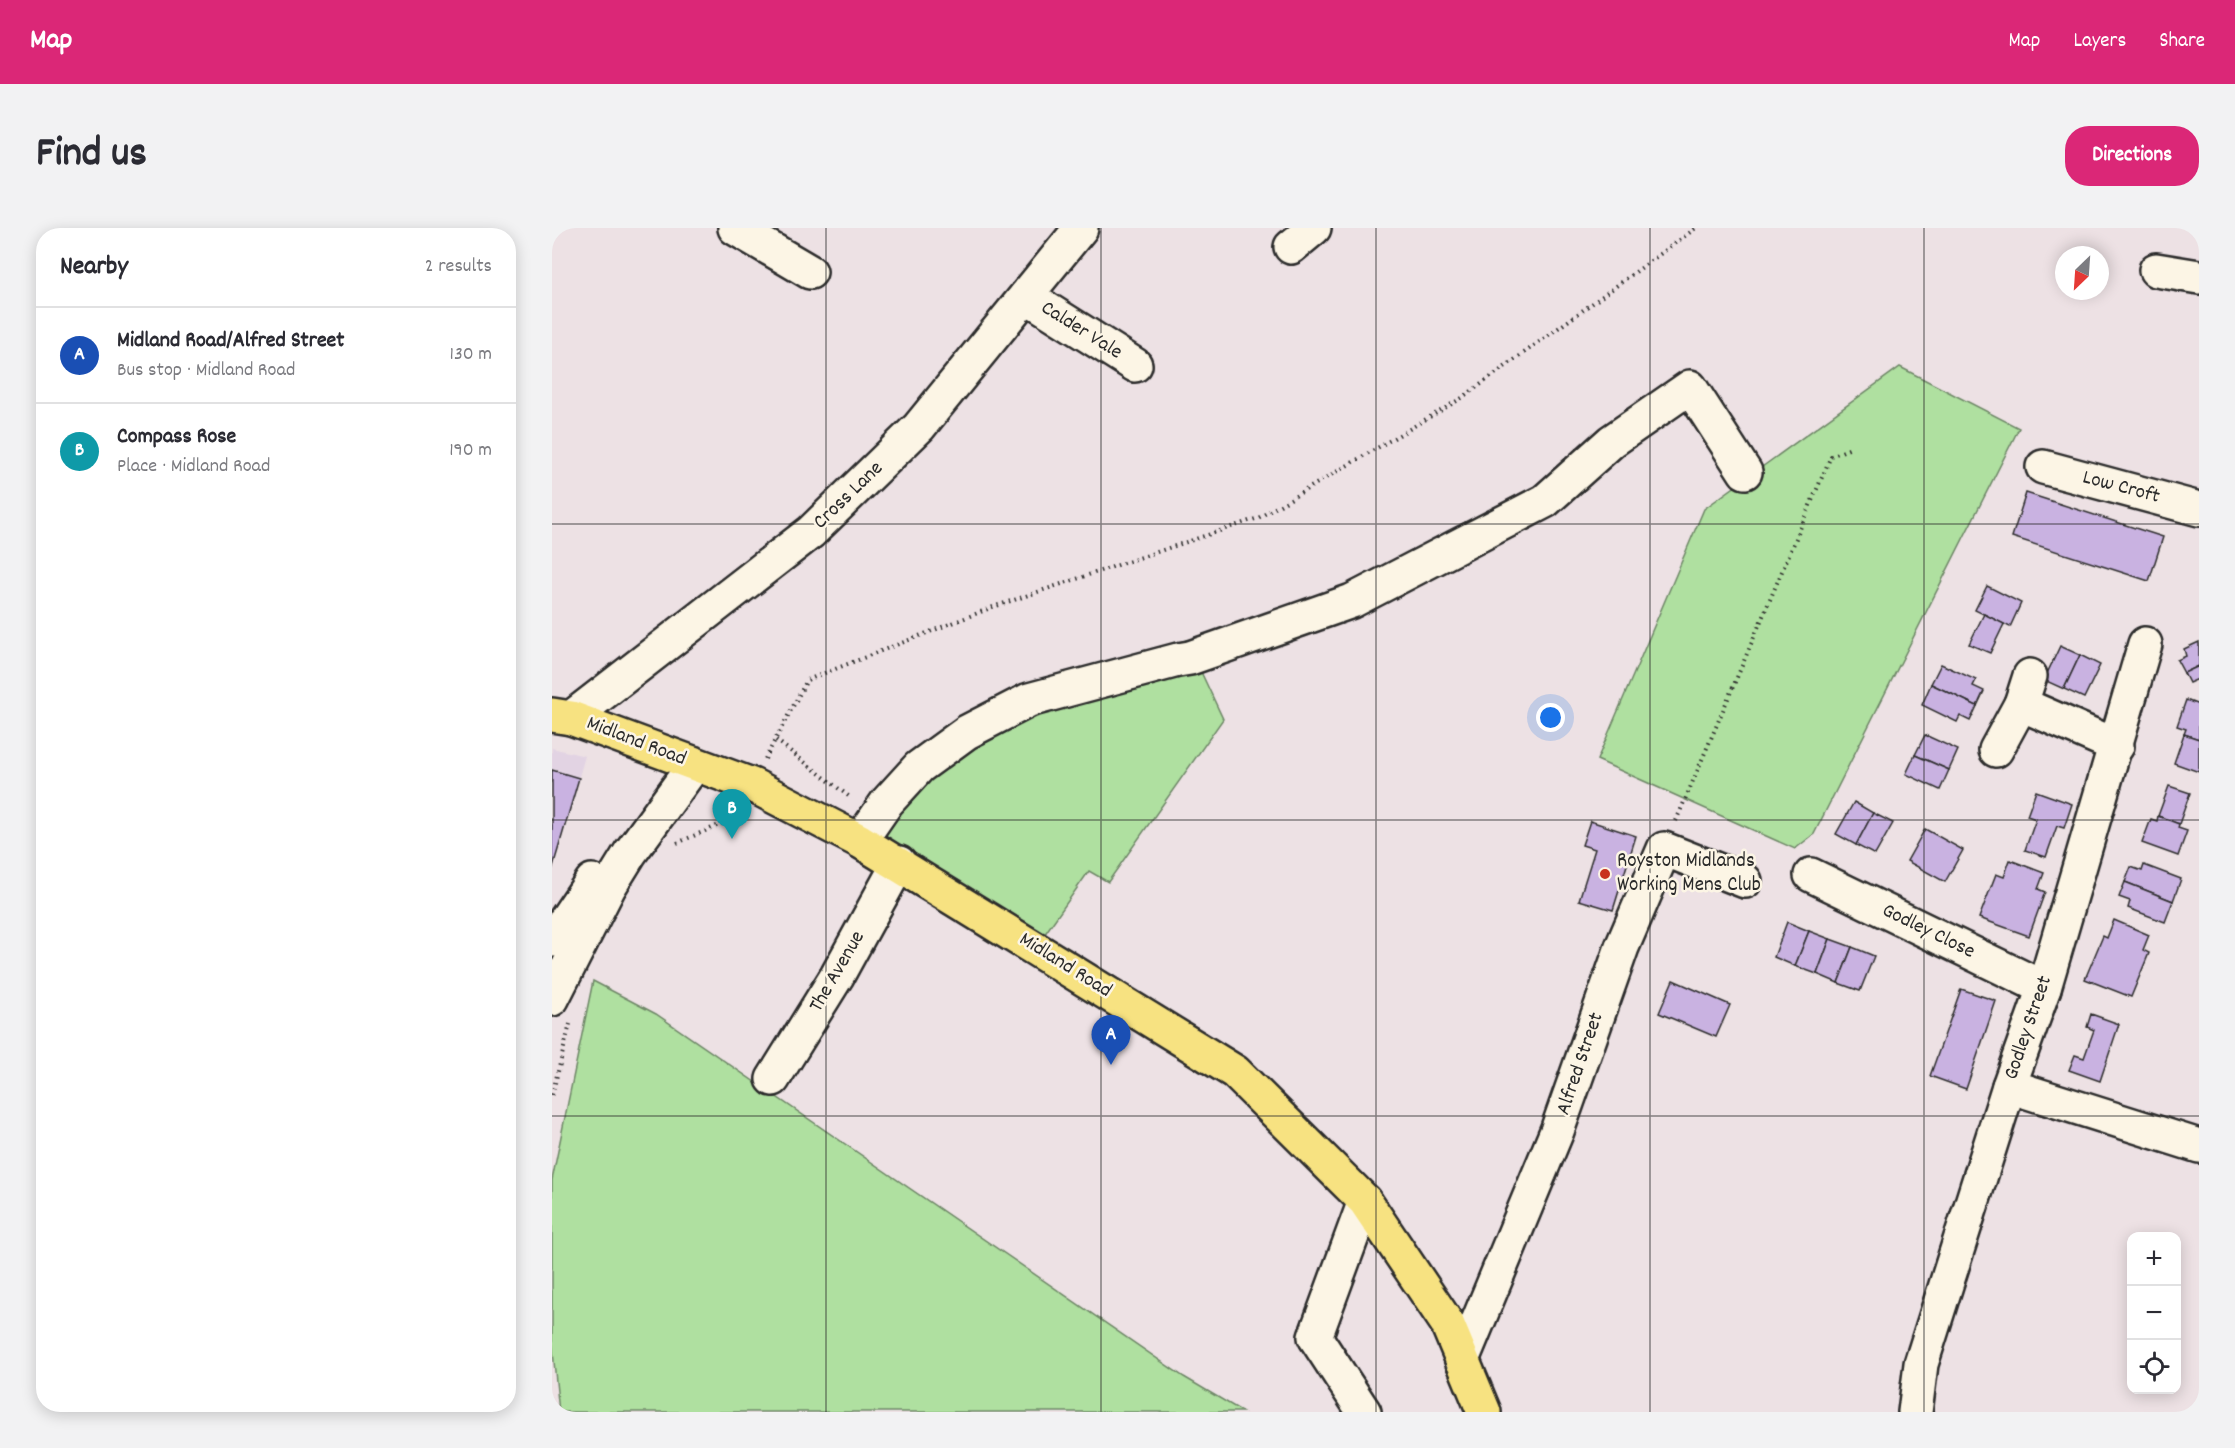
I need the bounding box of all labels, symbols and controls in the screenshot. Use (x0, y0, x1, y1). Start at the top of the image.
text: Map (30, 22, 72, 62)
text: Map (2009, 27, 2040, 57)
text: Layers (2073, 27, 2126, 57)
text: Share (2159, 27, 2205, 57)
text: Find us (36, 126, 147, 186)
button: Directions (2065, 126, 2199, 186)
north arrow (2055, 246, 2109, 300)
text: Nearby (60, 249, 128, 286)
text: 2 results (425, 253, 492, 281)
street label: Calder Vale (1034, 294, 1128, 368)
text: Midland Road/Alfred Street (117, 326, 344, 357)
text: A (74, 341, 85, 369)
text: 130 m (450, 341, 492, 369)
text: Bus stop · Midland Road (117, 357, 295, 385)
text: Compass Rose (117, 422, 236, 453)
text: B (75, 437, 84, 465)
text: 190 m (449, 437, 492, 465)
text: Place · Midland Road (117, 453, 270, 481)
street label: Cross Lane (807, 455, 891, 537)
street label: Low Croft (2079, 463, 2163, 513)
your location (1536, 703, 1565, 732)
street label: Midland Road (582, 709, 690, 775)
pin: B (712, 790, 752, 839)
place label: Royston Midlands Working Mens Club (1617, 847, 1761, 901)
marker: Royston Midlands Working Mens Club (1598, 867, 1612, 881)
street label: Godley Close (1876, 897, 1980, 967)
street label: The Avenue (803, 926, 873, 1018)
street label: Midland Road (1013, 926, 1117, 1006)
street label: Godley Street (1997, 972, 2061, 1084)
street label: Alfred Street (1549, 1008, 1613, 1119)
pin: A (1092, 1016, 1130, 1065)
map controls (2127, 1232, 2181, 1394)
button: + (2127, 1232, 2181, 1286)
button: − (2127, 1286, 2181, 1340)
button: locate (2127, 1340, 2181, 1394)

